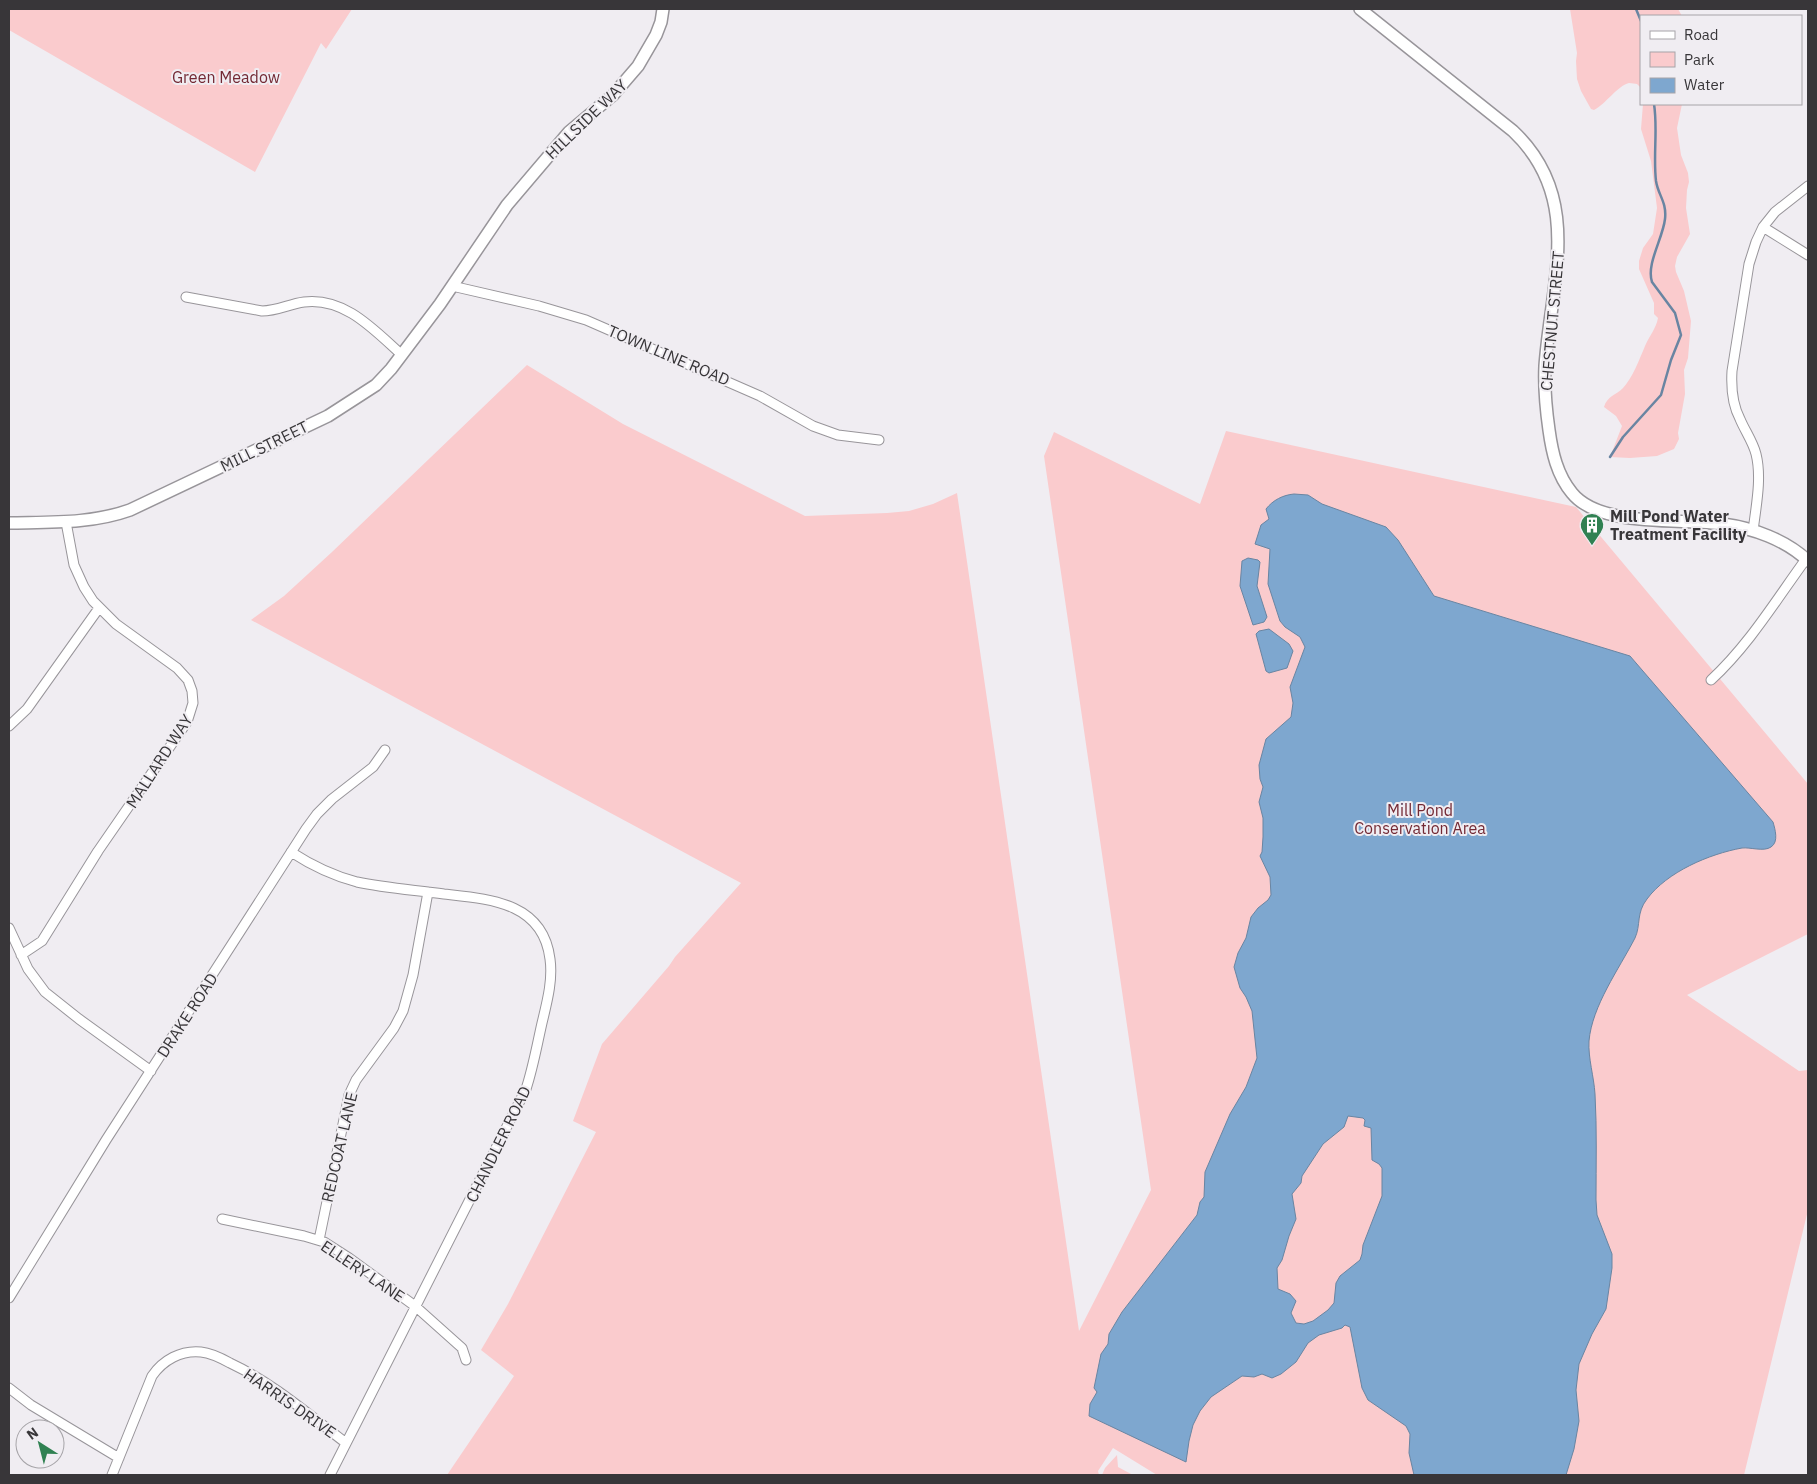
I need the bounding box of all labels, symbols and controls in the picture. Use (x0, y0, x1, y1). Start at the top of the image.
legend (1640, 15, 1802, 105)
text: Road (1684, 25, 1719, 44)
text: Park (1684, 50, 1714, 69)
park label: Green Meadow (172, 67, 280, 87)
street label: HILLSIDE WAY (541, 75, 632, 163)
text: Water (1684, 75, 1725, 94)
street label: CHESTNUT STREET (1536, 250, 1568, 392)
street label: TOWN LINE ROAD (605, 320, 733, 390)
street label: MILL STREET (217, 416, 311, 476)
place label: Mill Pond Water Treatment Facility (1610, 506, 1747, 544)
building icon: Mill Pond Water Treatment Facility (1579, 512, 1605, 546)
street label: MALLARD WAY (121, 710, 197, 812)
park label: Mill Pond Conservation Area (1354, 800, 1486, 838)
street label: DRAKE ROAD (152, 969, 222, 1061)
street label: CHANDLER ROAD (461, 1083, 535, 1205)
street label: REDCOAT LANE (317, 1090, 361, 1204)
street label: ELLERY LANE (317, 1236, 409, 1306)
street label: HARRIS DRIVE (240, 1364, 340, 1442)
north arrow (15, 1419, 65, 1469)
text: N (23, 1423, 42, 1444)

